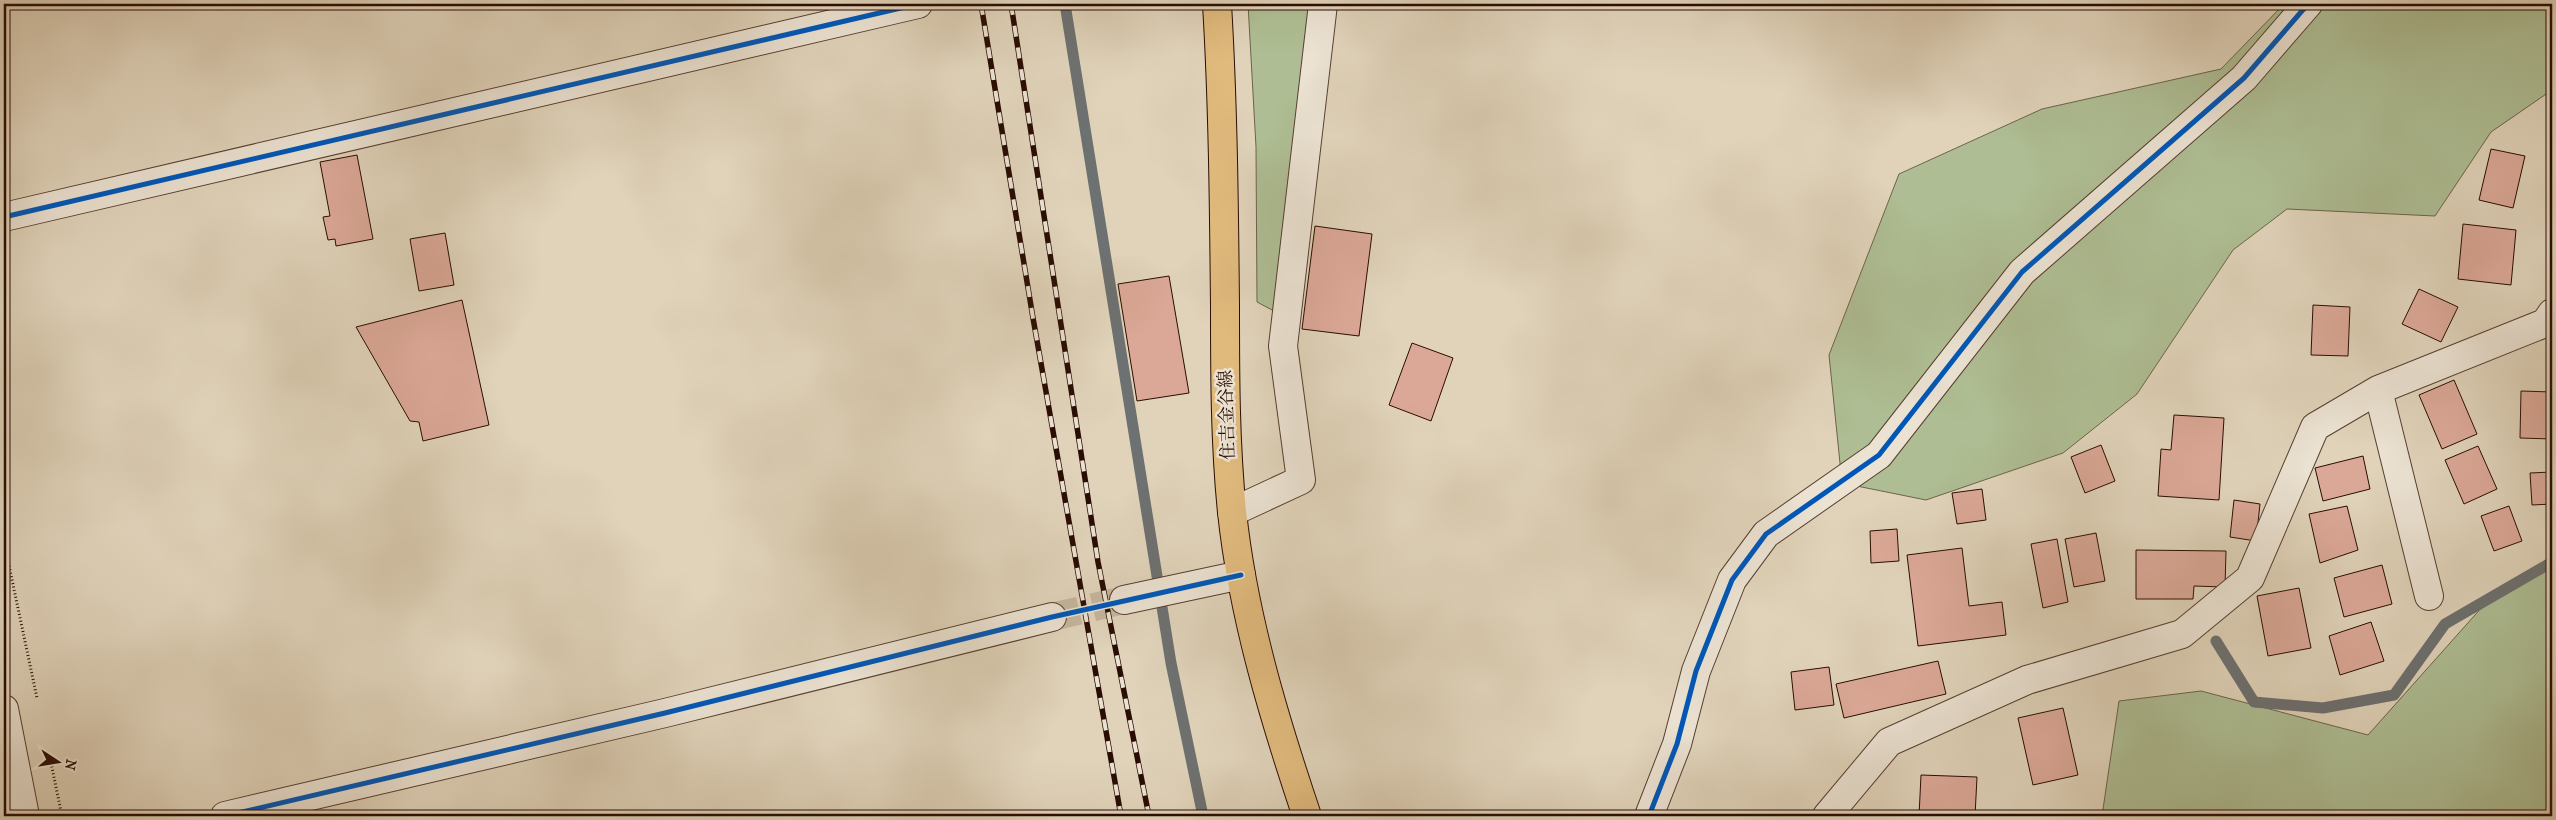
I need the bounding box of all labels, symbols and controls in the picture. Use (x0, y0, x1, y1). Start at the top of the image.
street label: 住吉金谷線 (1215, 370, 1239, 460)
north arrow (32, 738, 82, 788)
text: N (61, 758, 80, 772)

